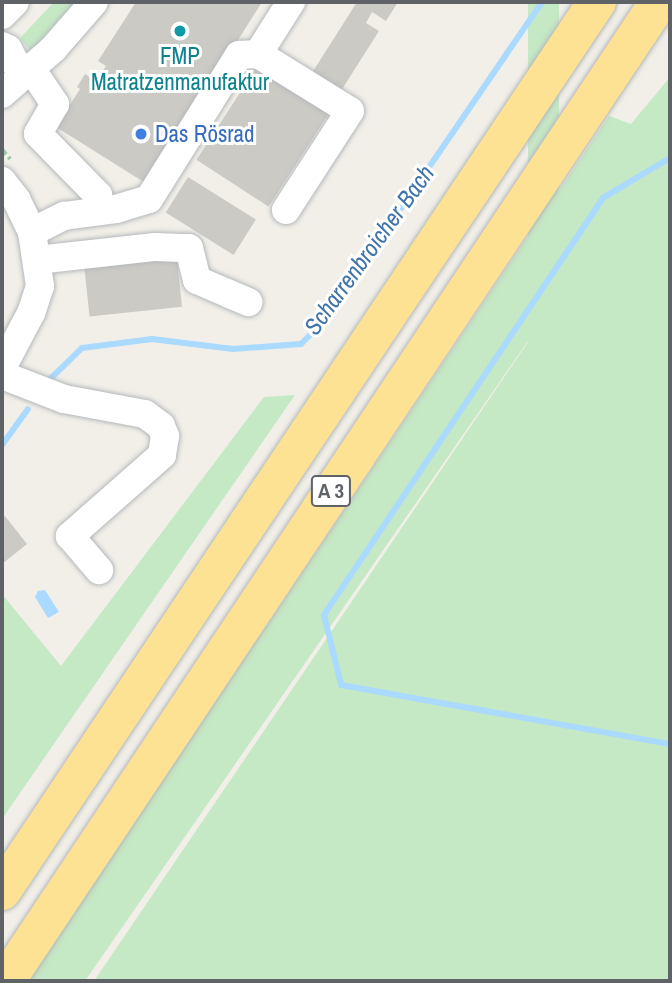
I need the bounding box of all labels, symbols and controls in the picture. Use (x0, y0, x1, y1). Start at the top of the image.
marker: FMP Matratzenmanufaktur (172, 23, 188, 39)
place label: FMP Matratzenmanufaktur (91, 42, 269, 96)
place label: Das Rösrad (155, 120, 255, 148)
marker: Das Rösrad (133, 126, 149, 142)
water label: Scharrenbroicher Bach (298, 160, 440, 340)
road number: A 3 (310, 474, 352, 508)

